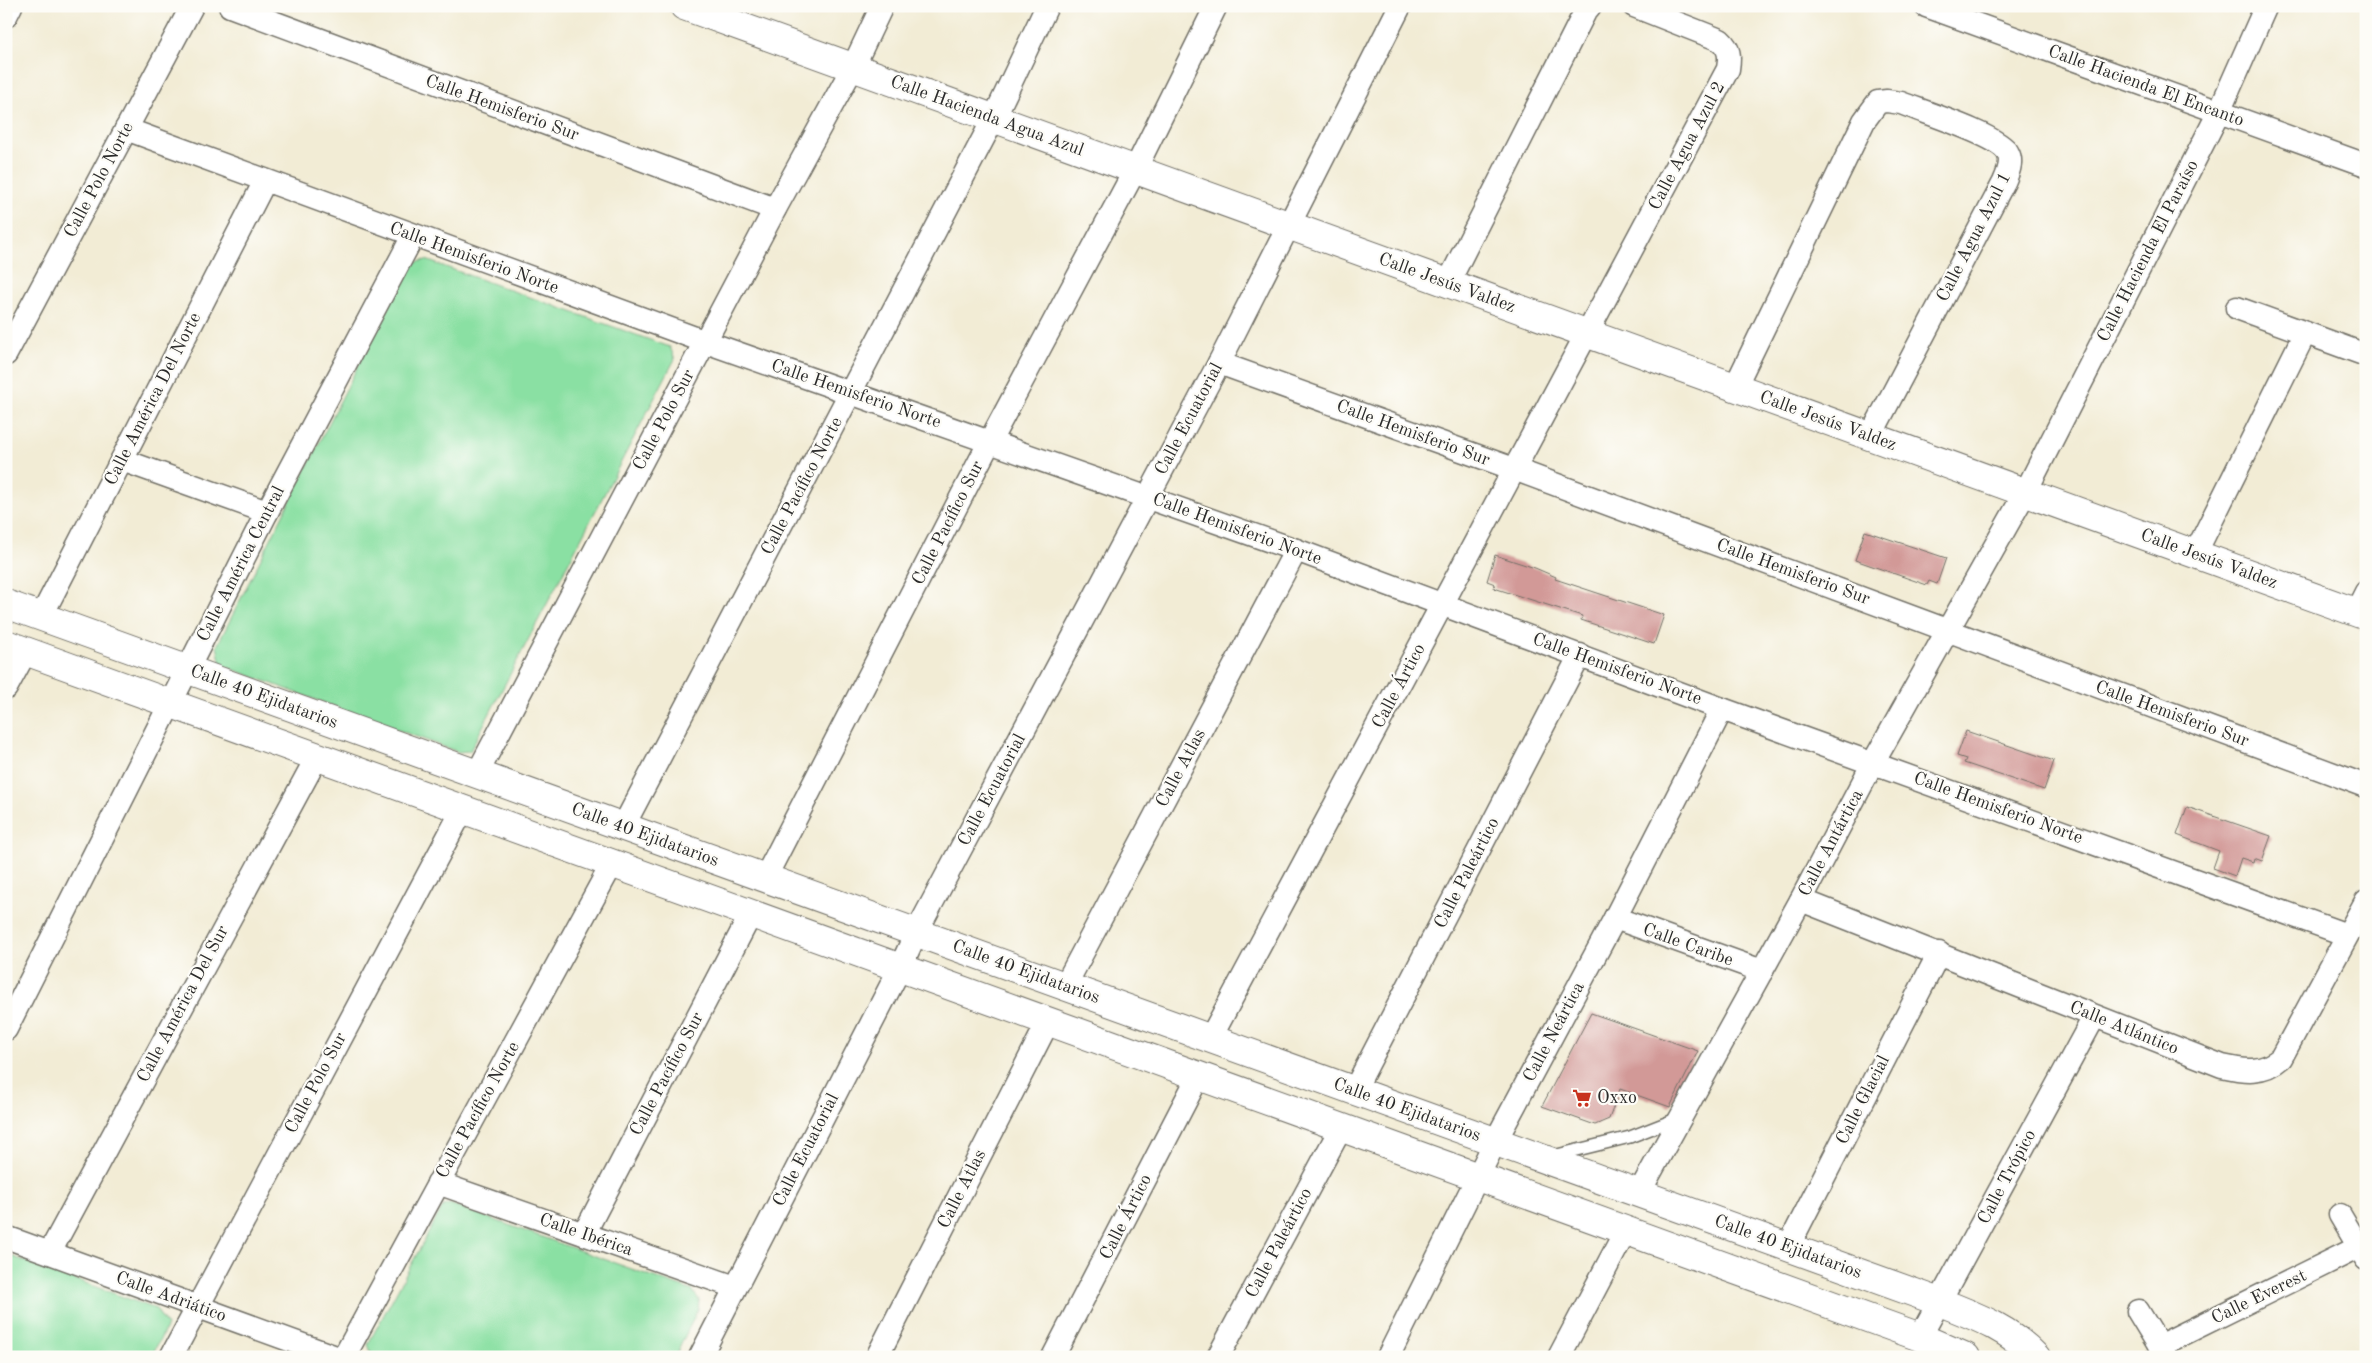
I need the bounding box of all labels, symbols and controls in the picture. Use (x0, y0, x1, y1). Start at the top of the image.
street label: Calle Hacienda El Encanto (2046, 42, 2247, 130)
street label: Calle Hemisferio Sur (423, 72, 582, 144)
street label: Calle Hacienda Agua Azul (888, 73, 1086, 159)
street label: Calle Agua Azul 2 (1646, 79, 1728, 213)
street label: Calle Polo Norte (61, 119, 137, 241)
street label: Calle Hacienda El Paraíso (2094, 157, 2202, 345)
street label: Calle Agua Azul 1 (1934, 169, 2014, 305)
street label: Calle Hemisferio Norte (387, 219, 561, 297)
street label: Calle Jesús Valdez (1376, 250, 1518, 316)
street label: Calle América Del Norte (102, 310, 204, 488)
street label: Calle Hemisferio Norte (769, 356, 943, 432)
street label: Calle Ecuatorial (1152, 360, 1226, 478)
street label: Calle Polo Sur (630, 366, 698, 473)
street label: Calle Jesús Valdez (1757, 388, 1899, 454)
street label: Calle Hemisferio Sur (1334, 397, 1493, 469)
street label: Calle Pacífico Norte (758, 414, 846, 558)
street label: Calle Pacífico Sur (909, 458, 987, 588)
street label: Calle América Central (194, 483, 288, 645)
street label: Calle Hemisferio Norte (1150, 490, 1324, 568)
street label: Calle Jesús Valdez (2138, 526, 2280, 592)
street label: Calle Hemisferio Sur (1714, 536, 1873, 608)
street label: Calle Hemisferio Norte (1530, 630, 1704, 708)
street label: Calle Ártico (1366, 639, 1429, 731)
street label: Calle 40 Ejidatarios (188, 662, 340, 732)
street label: Calle Hemisferio Sur (2093, 678, 2252, 750)
street label: Calle Atlas (1153, 726, 1209, 810)
street label: Calle Ecuatorial (955, 731, 1029, 849)
street label: Calle Hemisferio Norte (1911, 769, 2085, 847)
street label: Calle Antártica (1795, 787, 1867, 899)
street label: Calle 40 Ejidatarios (569, 800, 721, 870)
street label: Calle Paleártico (1431, 815, 1503, 931)
street label: Calle Caribe (1640, 920, 1736, 970)
street label: Calle América Del Sur (134, 922, 232, 1085)
street label: Calle 40 Ejidatarios (950, 937, 1102, 1007)
street label: Calle Neártica (1520, 979, 1588, 1085)
street label: Calle Atlántico (2067, 998, 2181, 1058)
street label: Calle Pacífico Sur (627, 1009, 707, 1139)
street label: Calle Polo Sur (282, 1029, 350, 1136)
street label: Calle Pacífico Norte (433, 1039, 523, 1181)
street label: Calle Glacial (1833, 1053, 1893, 1147)
street label: Calle 40 Ejidatarios (1331, 1075, 1483, 1145)
supermarket icon: Oxxo (1571, 1087, 1593, 1109)
place label: Oxxo (1597, 1089, 1637, 1107)
street label: Calle Ecuatorial (770, 1091, 842, 1209)
street label: Calle Trópico (1975, 1127, 2039, 1227)
street label: Calle Atlas (935, 1147, 990, 1231)
street label: Calle Ártico (1093, 1170, 1155, 1263)
street label: Calle Paleártico (1242, 1185, 1316, 1301)
street label: Calle Ibérica (537, 1211, 635, 1259)
street label: Calle 40 Ejidatarios (1712, 1212, 1864, 1282)
street label: Calle Everest (2209, 1266, 2309, 1328)
street label: Calle Adriático (113, 1269, 229, 1325)

